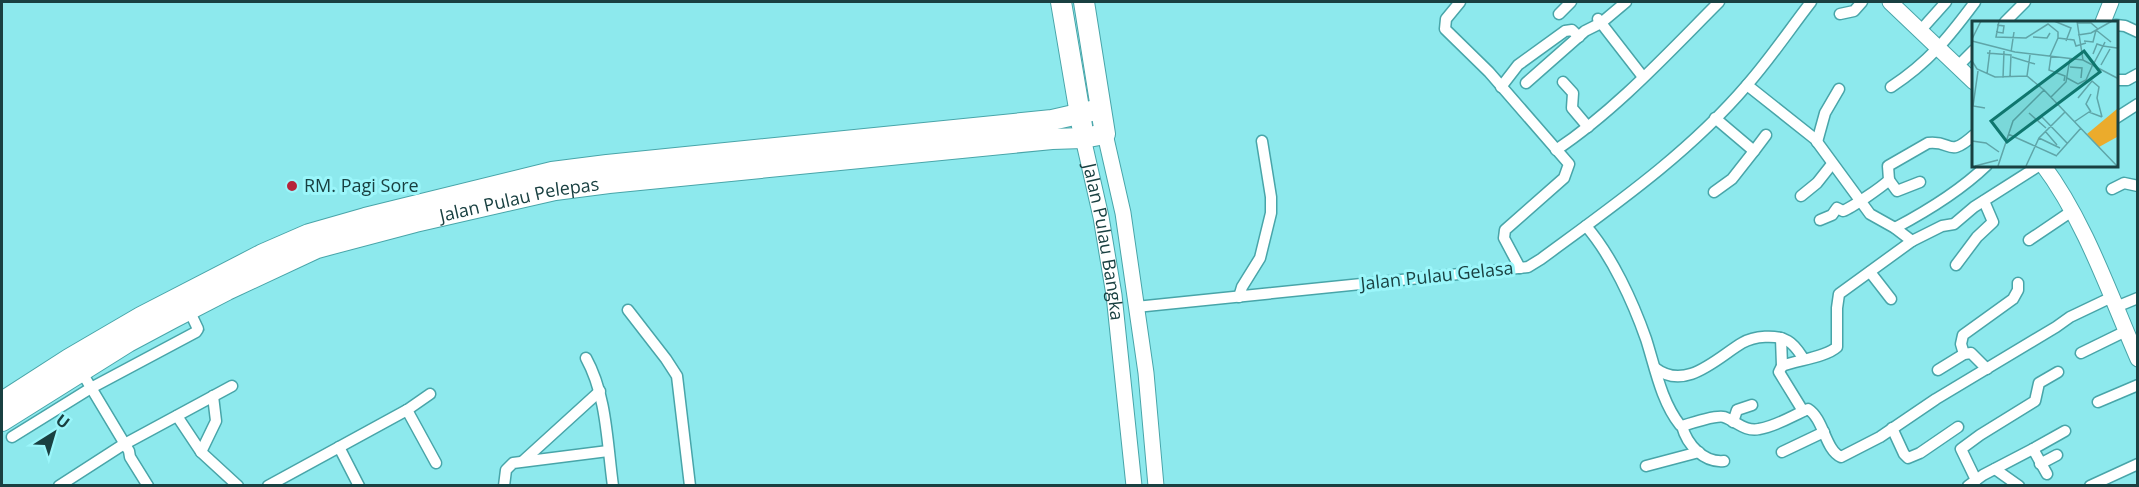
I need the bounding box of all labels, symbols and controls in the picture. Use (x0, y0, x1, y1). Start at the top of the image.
inset map (1972, 21, 2118, 166)
street label: Jalan Pulau Bangka (1078, 159, 1130, 322)
street label: Jalan Pulau Pelepas (435, 171, 600, 227)
place label: RM. Pagi Sore (304, 173, 419, 197)
marker: RM. Pagi Sore (285, 179, 299, 193)
street label: Jalan Pulau Gelasa (1357, 255, 1515, 295)
north arrow (24, 403, 84, 463)
text: U (52, 409, 74, 433)

